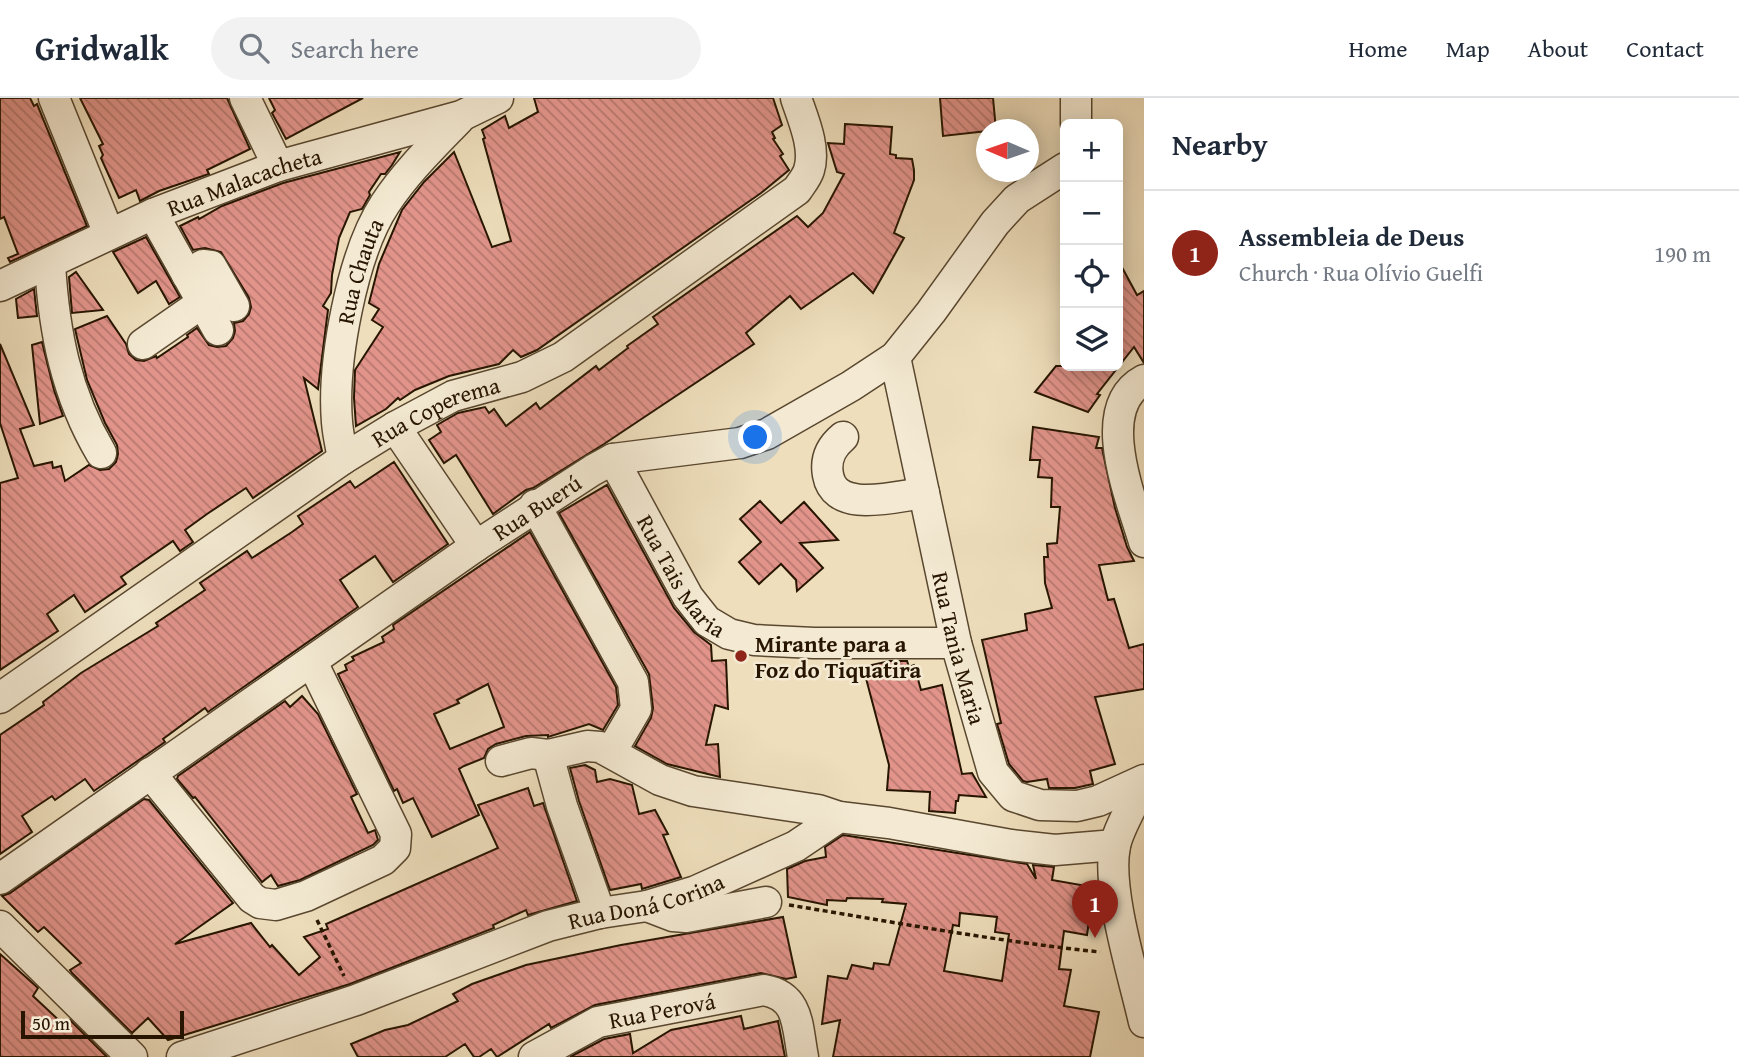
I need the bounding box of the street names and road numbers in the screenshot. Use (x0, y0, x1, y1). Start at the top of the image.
street label: Rua Malacacheta (162, 138, 325, 224)
street label: Rua Chauta (328, 212, 391, 327)
street label: Rua Coperema (365, 367, 503, 454)
street label: Rua Buerú (486, 465, 588, 548)
street label: Rua Tais Maria (630, 508, 732, 645)
street label: Rua Tania Maria (925, 569, 995, 728)
street label: Rua Doná Corina (564, 864, 729, 937)
street label: Rua Perová (606, 983, 718, 1036)

